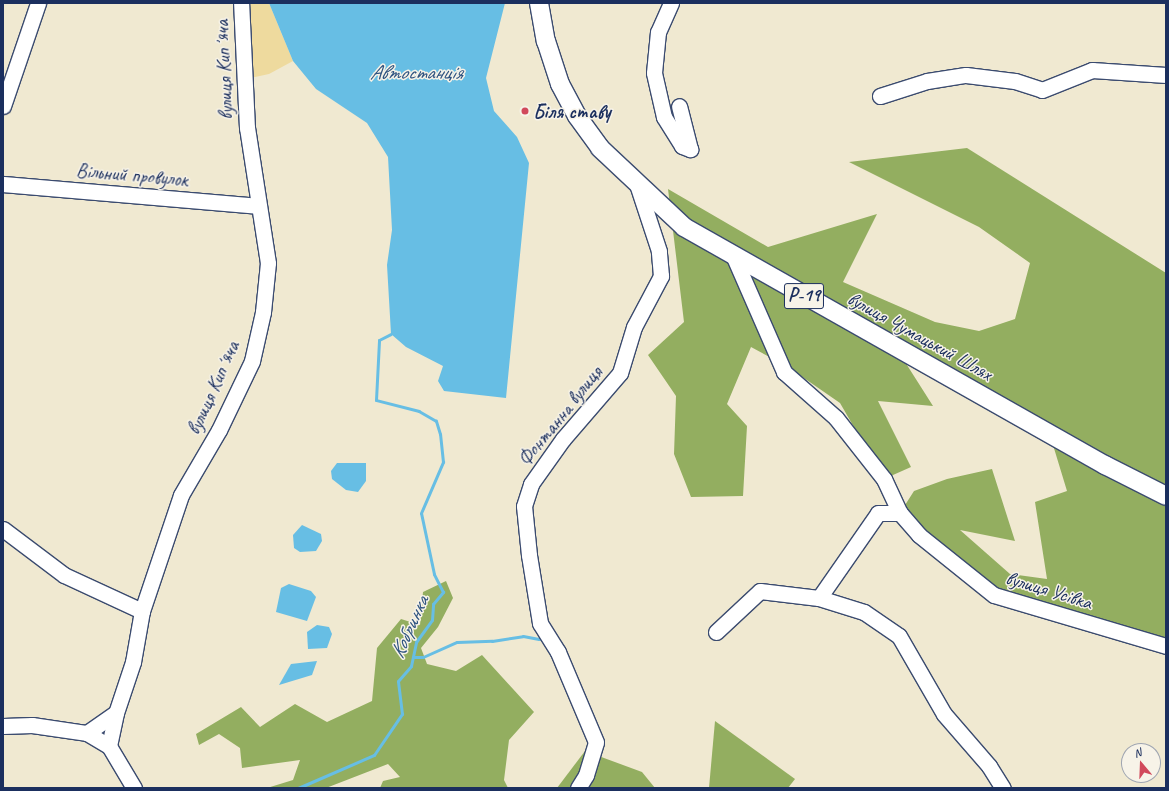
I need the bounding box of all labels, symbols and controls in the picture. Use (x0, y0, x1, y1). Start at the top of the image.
street label: вулиця Кипʼяча (209, 19, 239, 121)
water label: Автостанція (370, 59, 462, 85)
place label: Біля ставу (533, 99, 612, 123)
marker: Біля ставу (520, 106, 530, 116)
street label: Вільний провулок (75, 158, 189, 192)
road number: Р-19 (783, 279, 825, 313)
street label: вулиця Чумацький Шлях (843, 286, 997, 386)
street label: вулиця Кипʼяча (182, 337, 244, 439)
street label: Фонтанна вулиця (513, 362, 607, 470)
street label: вулиця Усівка (1003, 566, 1095, 614)
water label: Кобринка (384, 592, 434, 662)
north arrow (1121, 743, 1161, 783)
text: N (1132, 745, 1143, 760)

